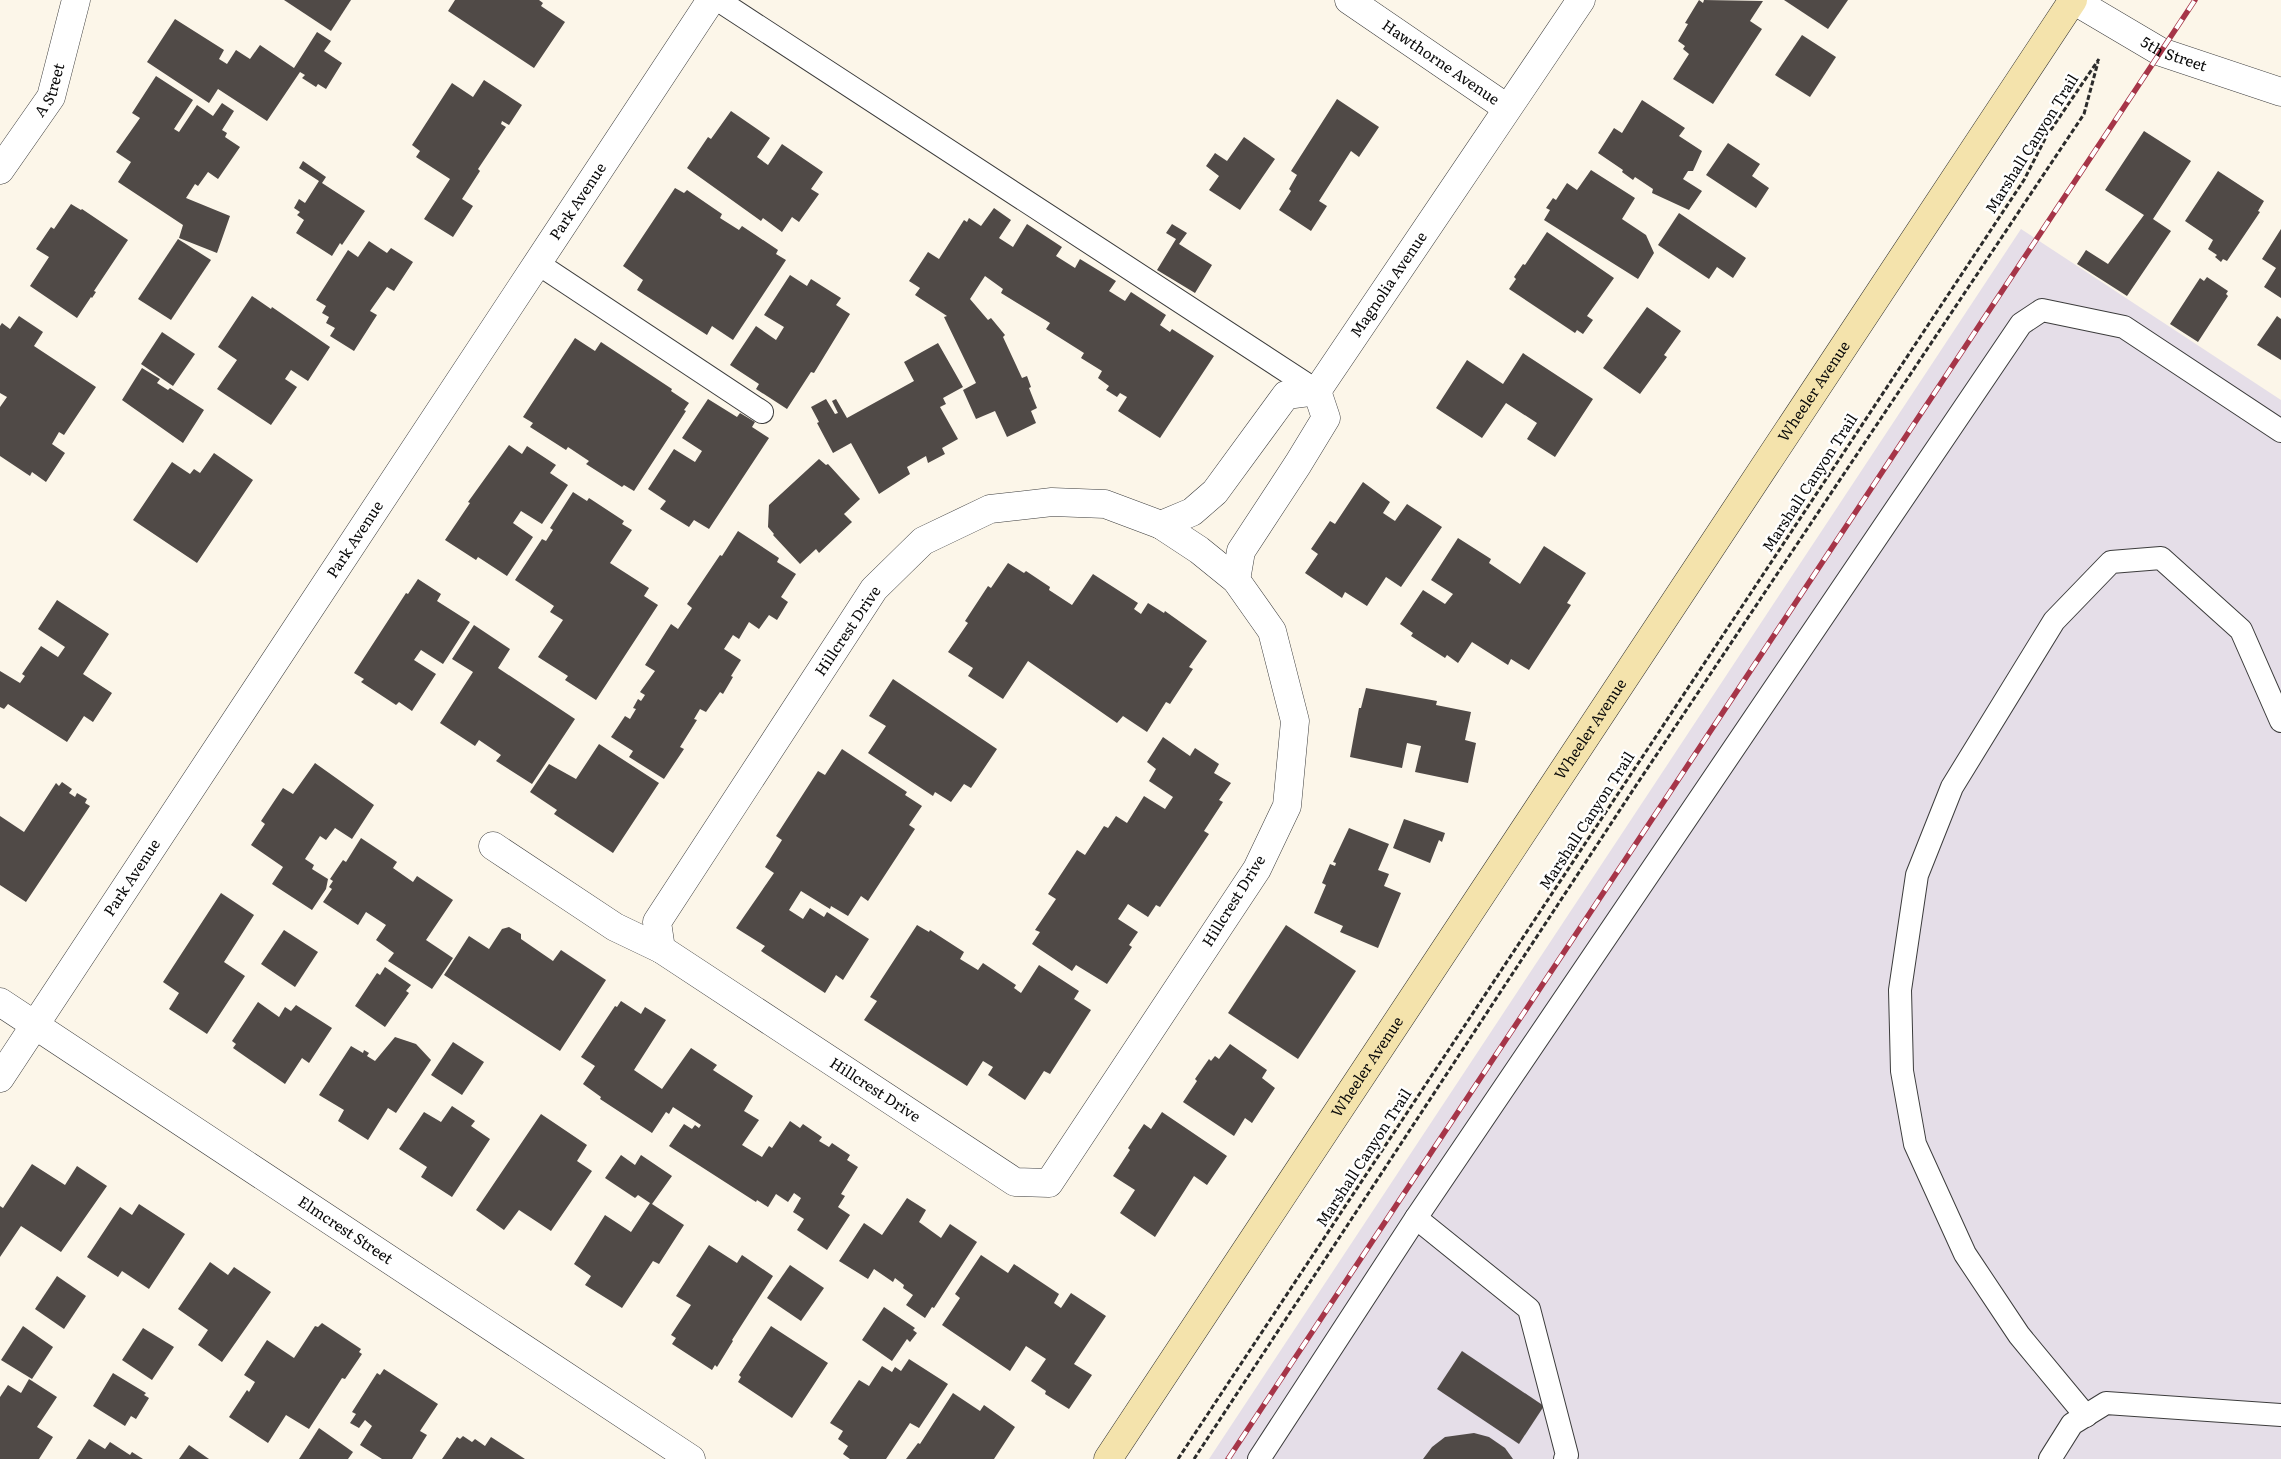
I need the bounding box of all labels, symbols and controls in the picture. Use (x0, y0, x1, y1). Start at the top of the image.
street label: Hawthorne Avenue (1378, 13, 1505, 110)
street label: 5th Street (2137, 30, 2210, 77)
street label: A Street (27, 60, 69, 121)
street label: Marshall Canyon Trail (1978, 69, 2083, 217)
street label: Park Avenue (543, 157, 611, 244)
street label: Magnolia Avenue (1344, 226, 1432, 341)
street label: Wheeler Avenue (1771, 335, 1855, 446)
street label: Marshall Canyon Trail (1755, 409, 1862, 556)
street label: Park Avenue (320, 495, 388, 582)
street label: Hillcrest Drive (808, 580, 886, 680)
street label: Wheeler Avenue (1548, 673, 1631, 783)
street label: Marshall Canyon Trail (1532, 747, 1639, 894)
street label: Park Avenue (97, 833, 165, 920)
street label: Hillcrest Drive (1195, 850, 1270, 951)
street label: Wheeler Avenue (1324, 1011, 1408, 1121)
street label: Hillcrest Drive (826, 1051, 926, 1127)
street label: Marshall Canyon Trail (1309, 1084, 1416, 1231)
street label: Elmcrest Street (294, 1189, 398, 1269)

